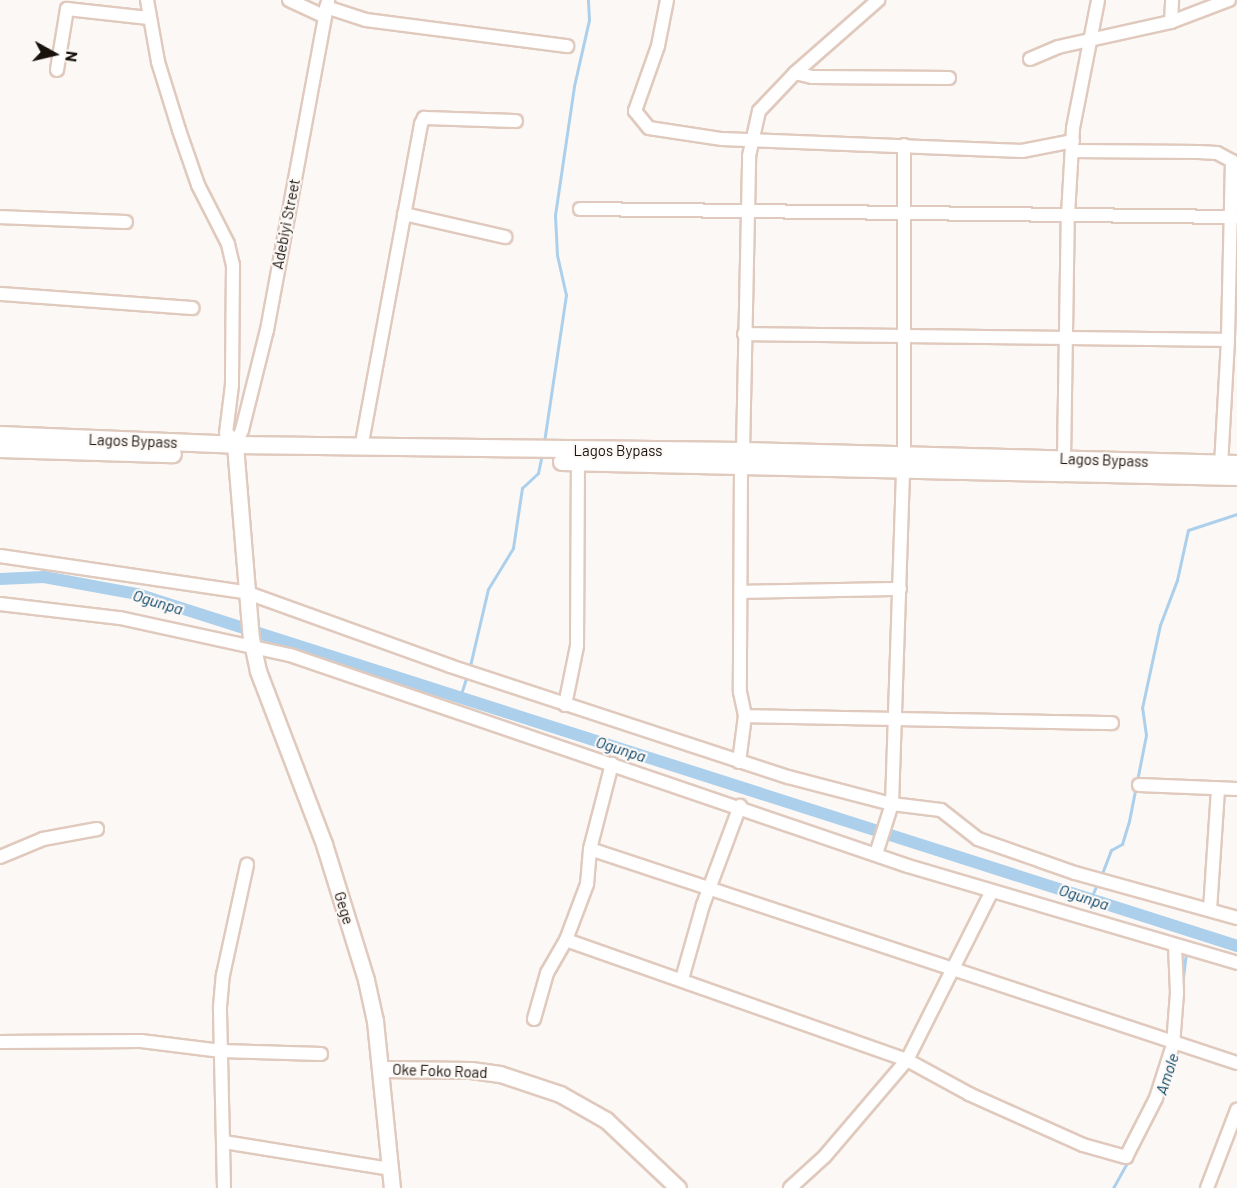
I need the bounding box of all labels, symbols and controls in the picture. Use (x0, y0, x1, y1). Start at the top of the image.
north arrow (24, 24, 84, 84)
text: N (62, 50, 82, 63)
street label: Adebiyi Street (268, 177, 304, 271)
street label: Lagos Bypass (88, 430, 178, 452)
street label: Lagos Bypass (574, 442, 662, 460)
street label: Lagos Bypass (1059, 449, 1149, 471)
water label: Ogunpa (131, 585, 185, 619)
water label: Ogunpa (594, 732, 648, 766)
water label: Ogunpa (1057, 880, 1111, 914)
street label: Gege (331, 889, 357, 927)
water label: Amole (1151, 1051, 1183, 1097)
street label: Oke Foko Road (392, 1060, 488, 1082)

